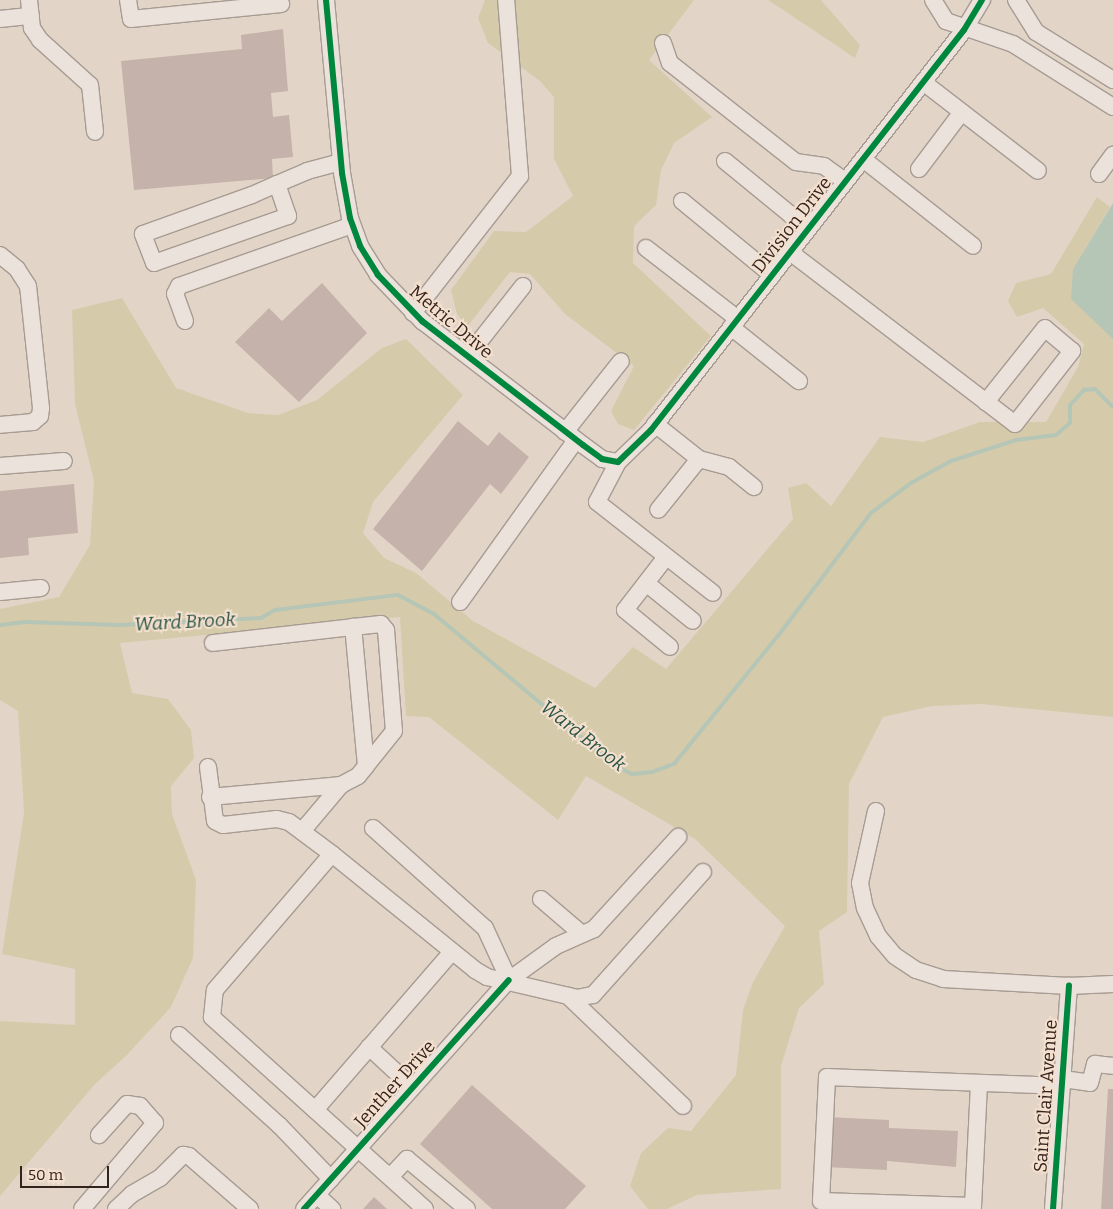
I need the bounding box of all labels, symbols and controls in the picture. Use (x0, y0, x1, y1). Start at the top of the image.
street label: Division Drive (748, 173, 836, 277)
street label: Metric Drive (405, 281, 497, 363)
water label: Ward Brook (134, 608, 236, 636)
water label: Ward Brook (536, 696, 630, 776)
street label: Saint Clair Avenue (1030, 1019, 1062, 1173)
street label: Jenther Drive (350, 1036, 440, 1132)
scale bar (22, 1156, 111, 1188)
text: 50 m (28, 1166, 63, 1184)

